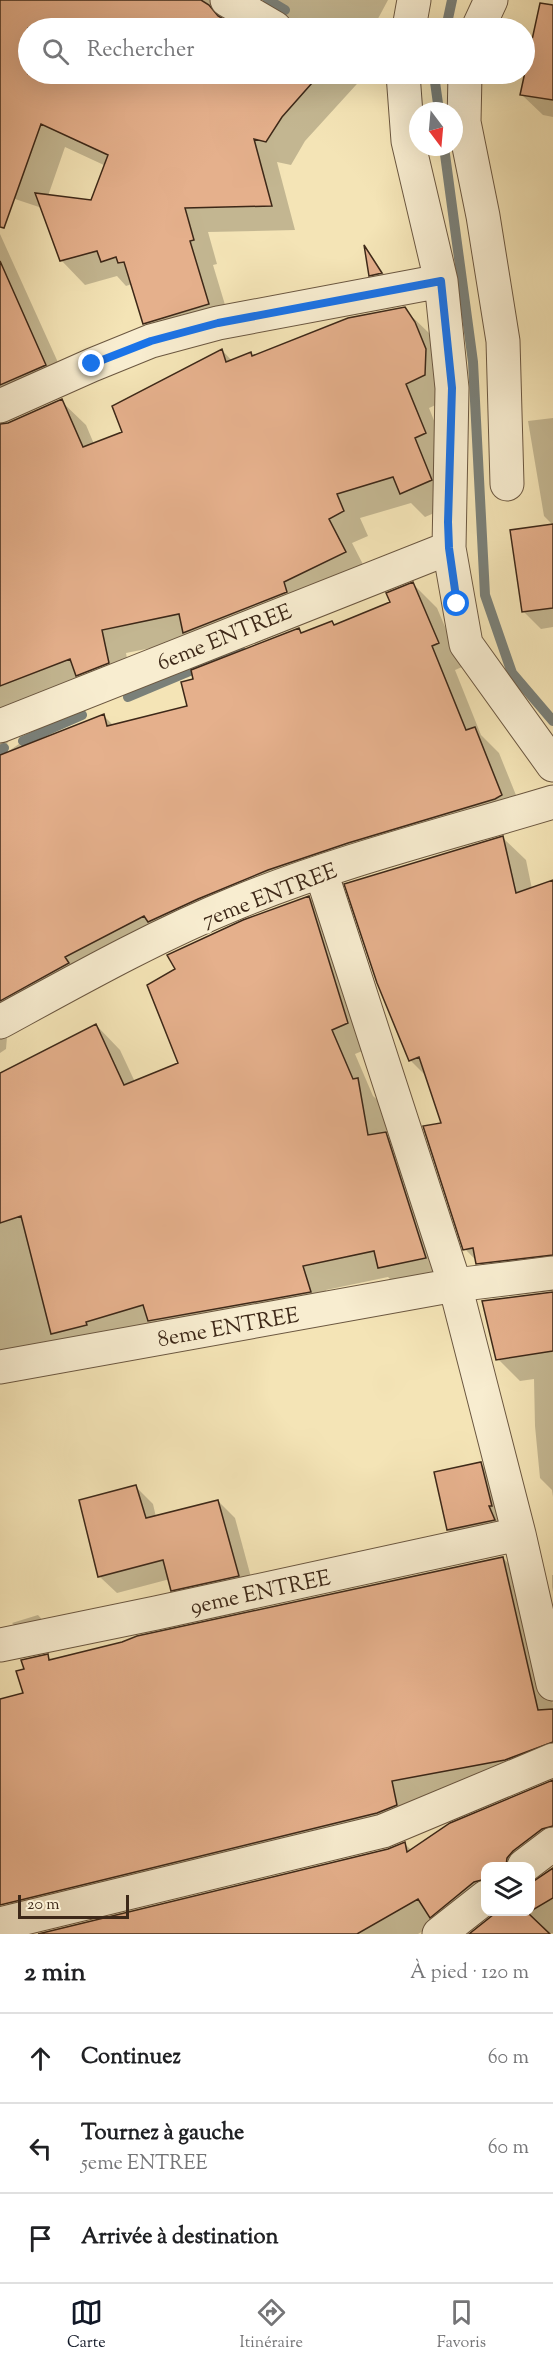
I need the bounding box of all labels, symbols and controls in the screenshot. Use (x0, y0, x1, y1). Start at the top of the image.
search box (18, 18, 535, 84)
icon: search (39, 35, 72, 68)
text: Rechercher (87, 35, 194, 67)
north arrow (409, 102, 463, 156)
route end (78, 350, 104, 376)
route start (443, 590, 469, 616)
street label: 6eme ENTREE (153, 597, 297, 680)
street label: 7eme ENTREE (198, 856, 342, 937)
street label: 8eme ENTREE (155, 1301, 302, 1357)
street label: 9eme ENTREE (188, 1563, 334, 1624)
map controls (481, 1862, 535, 1916)
button: layers (481, 1862, 535, 1916)
scale bar (18, 1892, 129, 1920)
text: 20 m (27, 1894, 60, 1917)
text: 2 min (24, 1955, 86, 1992)
text: À pied · 120 m (410, 1959, 529, 1988)
icon: ahead (24, 2042, 57, 2075)
text: Continuez (81, 2042, 181, 2074)
text: 60 m (488, 2044, 529, 2073)
text: Tournez à gauche (81, 2118, 244, 2150)
icon: left (24, 2132, 57, 2165)
text: 60 m (488, 2134, 529, 2163)
text: 5eme ENTREE (81, 2150, 208, 2179)
icon: arrive (24, 2222, 57, 2255)
text: Arrivée à destination (81, 2222, 278, 2254)
tab: Carte (67, 2296, 106, 2355)
tab: Itinéraire (240, 2296, 303, 2355)
tab: Favoris (437, 2296, 486, 2355)

